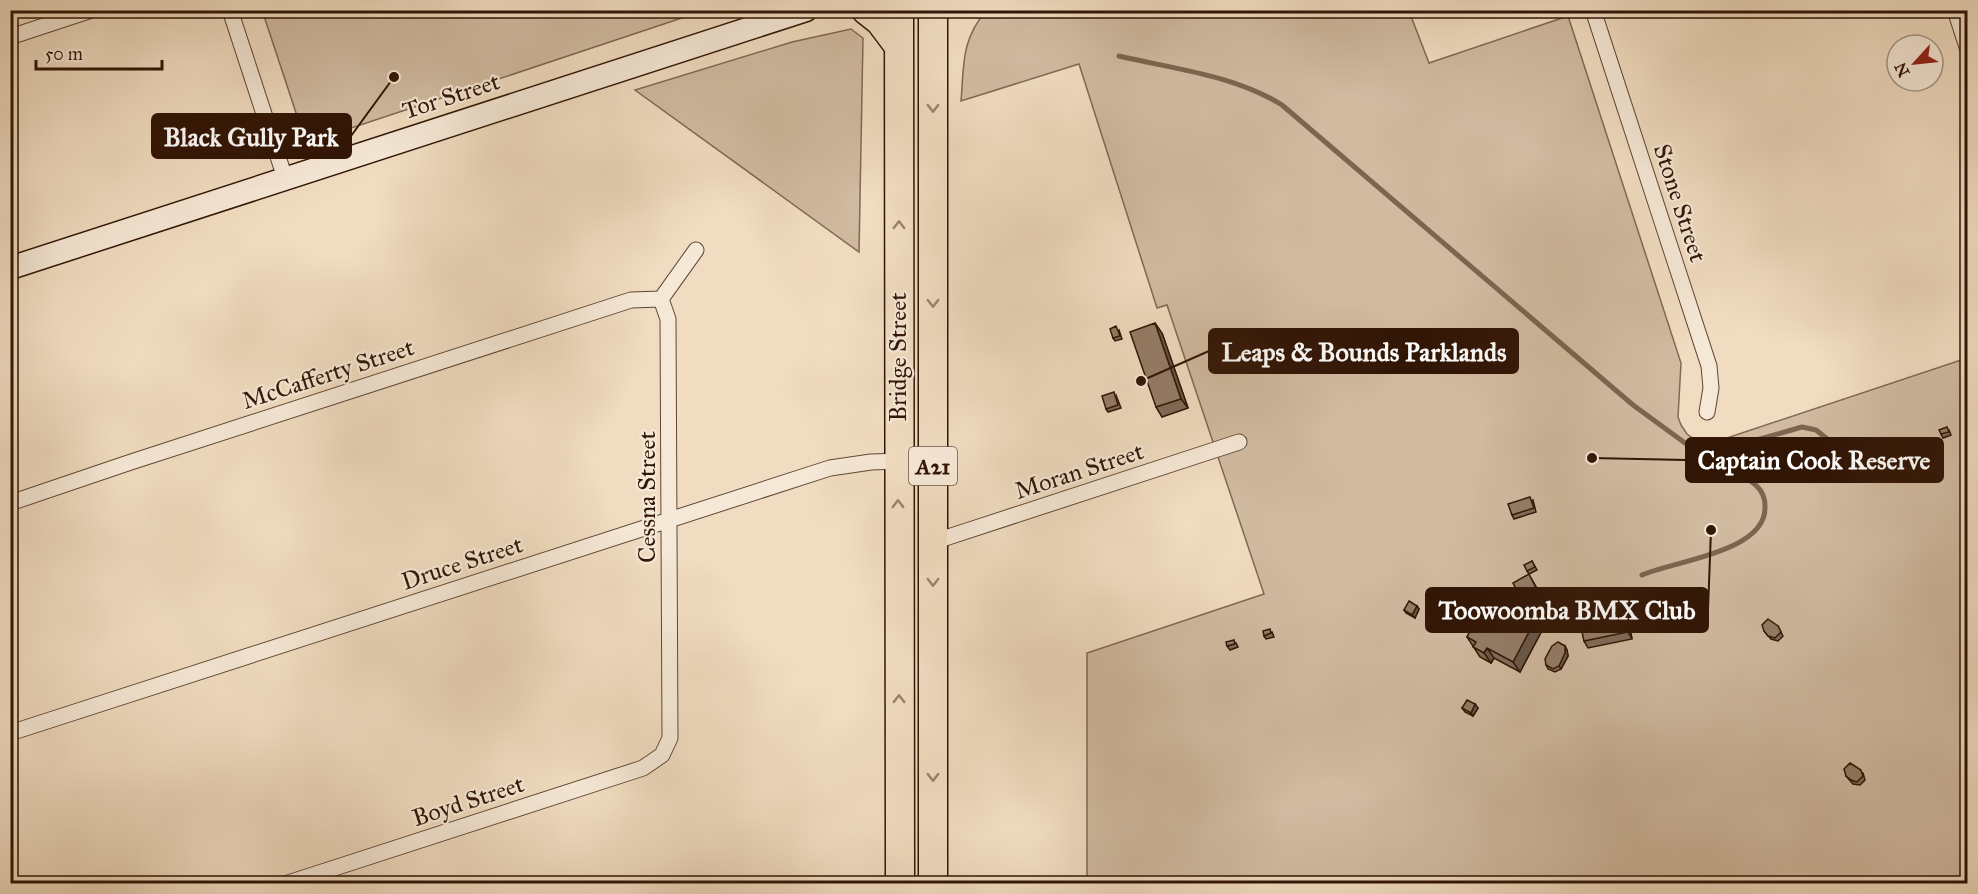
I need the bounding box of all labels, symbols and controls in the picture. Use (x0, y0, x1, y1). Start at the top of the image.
scale bar (36, 33, 162, 71)
north arrow (1885, 33, 1945, 93)
text: 50 m (45, 43, 83, 65)
text: N (1890, 59, 1914, 80)
street label: Tor Street (399, 66, 504, 126)
one-way arrow (927, 103, 939, 112)
callout: Black Gully Park (152, 114, 351, 158)
text: Black Gully Park (163, 121, 339, 153)
street label: Stone Street (1647, 140, 1713, 266)
one-way arrow (893, 221, 905, 230)
street label: Bridge Street (883, 292, 913, 422)
one-way arrow (927, 298, 939, 307)
callout: Leaps & Bounds Parklands (1209, 329, 1518, 373)
street label: McCafferty Street (238, 332, 418, 416)
text: Leaps & Bounds Parklands (1222, 336, 1507, 368)
street label: Cessna Street (632, 431, 662, 563)
street label: Moran Street (1011, 436, 1148, 506)
callout: Captain Cook Reserve (1686, 438, 1943, 482)
text: Captain Cook Reserve (1698, 444, 1931, 476)
road number: A21 (909, 447, 957, 485)
one-way arrow (892, 500, 904, 509)
street label: Druce Street (398, 529, 527, 597)
one-way arrow (927, 577, 939, 586)
callout: Toowoomba BMX Club (1426, 588, 1708, 632)
text: Toowoomba BMX Club (1437, 594, 1696, 626)
one-way arrow (893, 695, 905, 704)
street label: Boyd Street (408, 769, 528, 833)
one-way arrow (927, 772, 939, 781)

